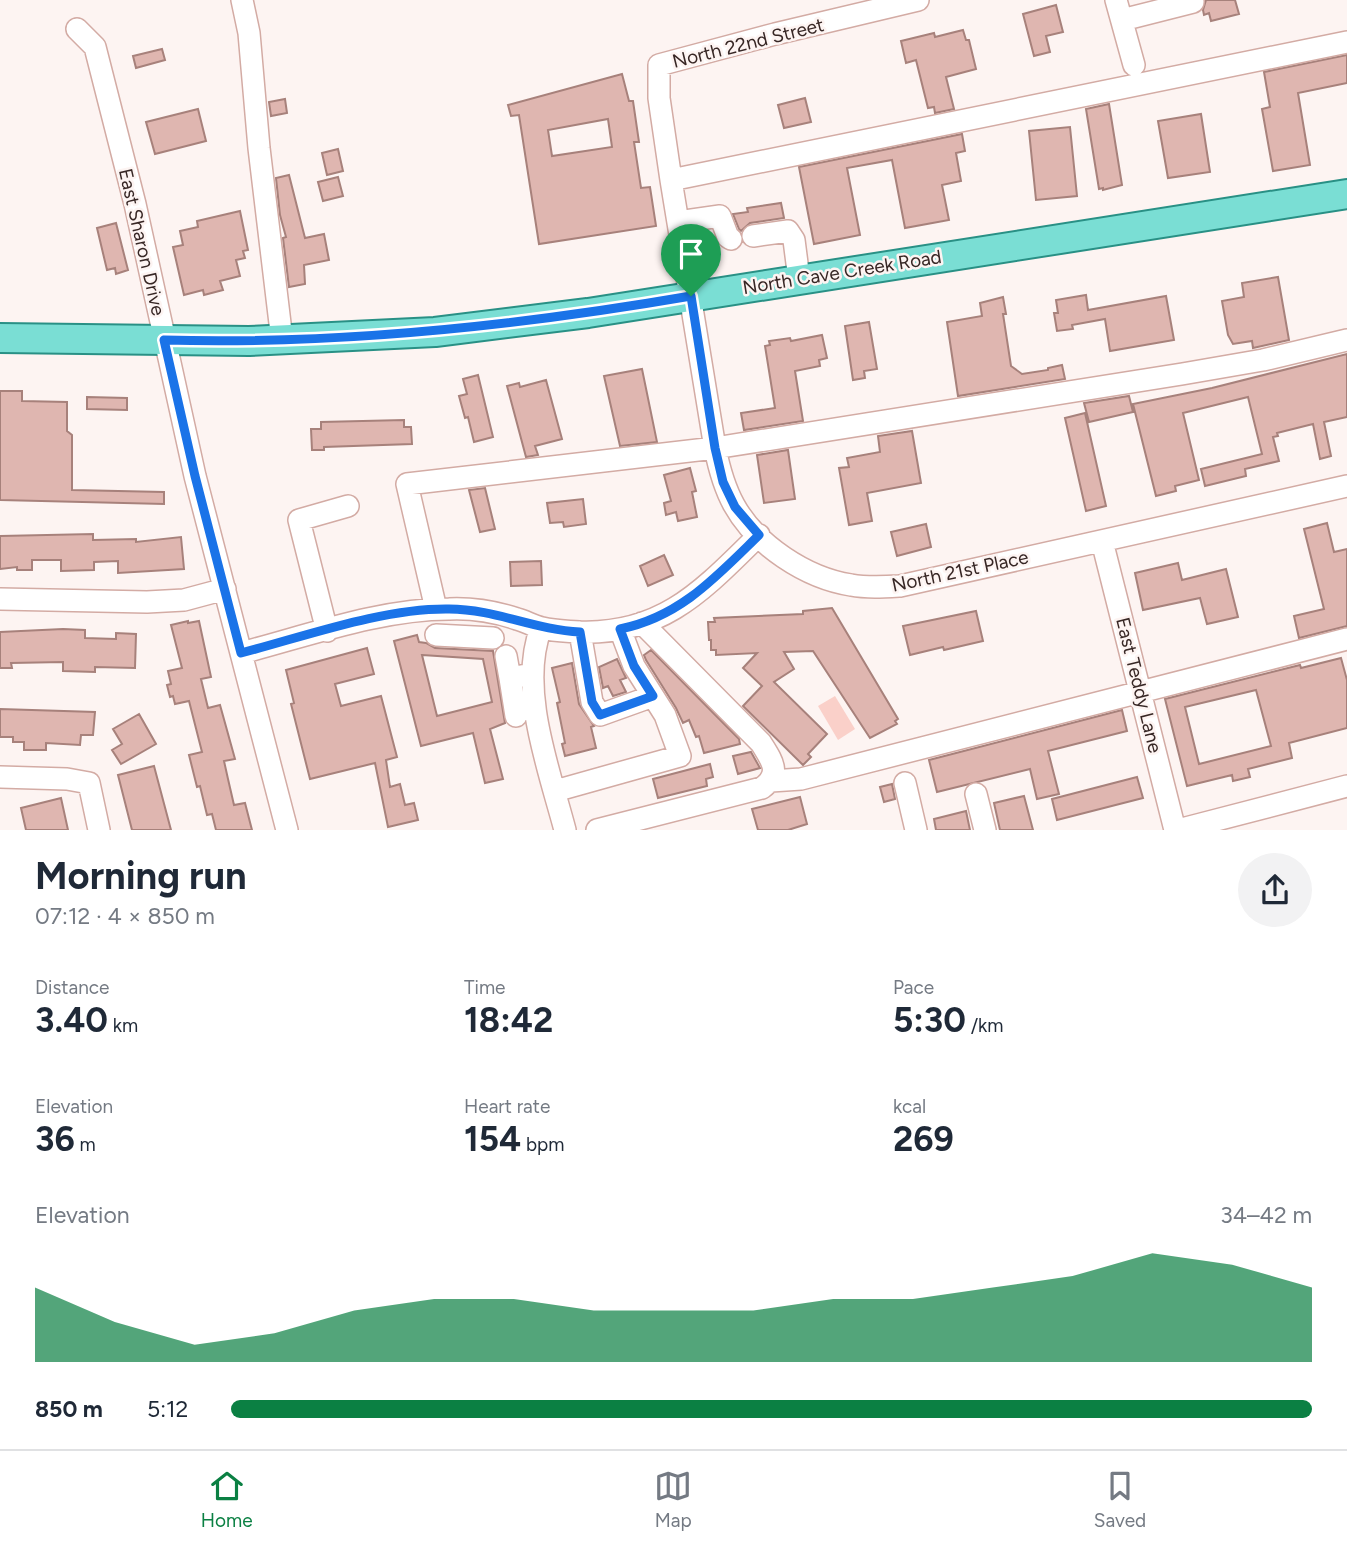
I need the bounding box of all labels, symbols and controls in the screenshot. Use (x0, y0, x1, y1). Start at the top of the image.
street label: North 22nd Street (670, 13, 826, 73)
street label: East Sharon Drive (114, 166, 170, 318)
pin (661, 224, 721, 296)
icon: arrive (672, 235, 710, 273)
street label: North Cave Creek Road (741, 245, 943, 299)
street label: North 21st Place (889, 545, 1031, 597)
street label: East Teddy Lane (1111, 615, 1167, 755)
text: Morning run (35, 853, 247, 899)
button: share (1238, 853, 1312, 927)
text: 07:12 · 4 × 850 m (35, 902, 215, 930)
text: Distance (35, 976, 109, 999)
text: Time (464, 976, 505, 999)
text: Pace (893, 976, 934, 999)
text: 3.40 (35, 999, 108, 1041)
text: 18:42 (464, 999, 553, 1041)
text: 5:30 (893, 999, 966, 1041)
text: km (108, 1014, 138, 1037)
text: /km (966, 1014, 1003, 1037)
text: Elevation (35, 1095, 113, 1118)
text: Heart rate (464, 1095, 550, 1118)
text: kcal (893, 1095, 926, 1118)
text: 36 (35, 1118, 75, 1160)
text: 154 (464, 1118, 521, 1160)
text: 269 (893, 1118, 954, 1160)
text: m (75, 1133, 96, 1156)
text: bpm (521, 1133, 565, 1156)
text: Elevation (35, 1201, 130, 1229)
text: 34–42 m (1220, 1201, 1312, 1229)
text: 850 m (35, 1395, 103, 1423)
text: 5:12 (147, 1395, 188, 1423)
tab: Home (201, 1467, 253, 1532)
tab: Map (654, 1467, 692, 1532)
tab: Saved (1094, 1467, 1146, 1532)

